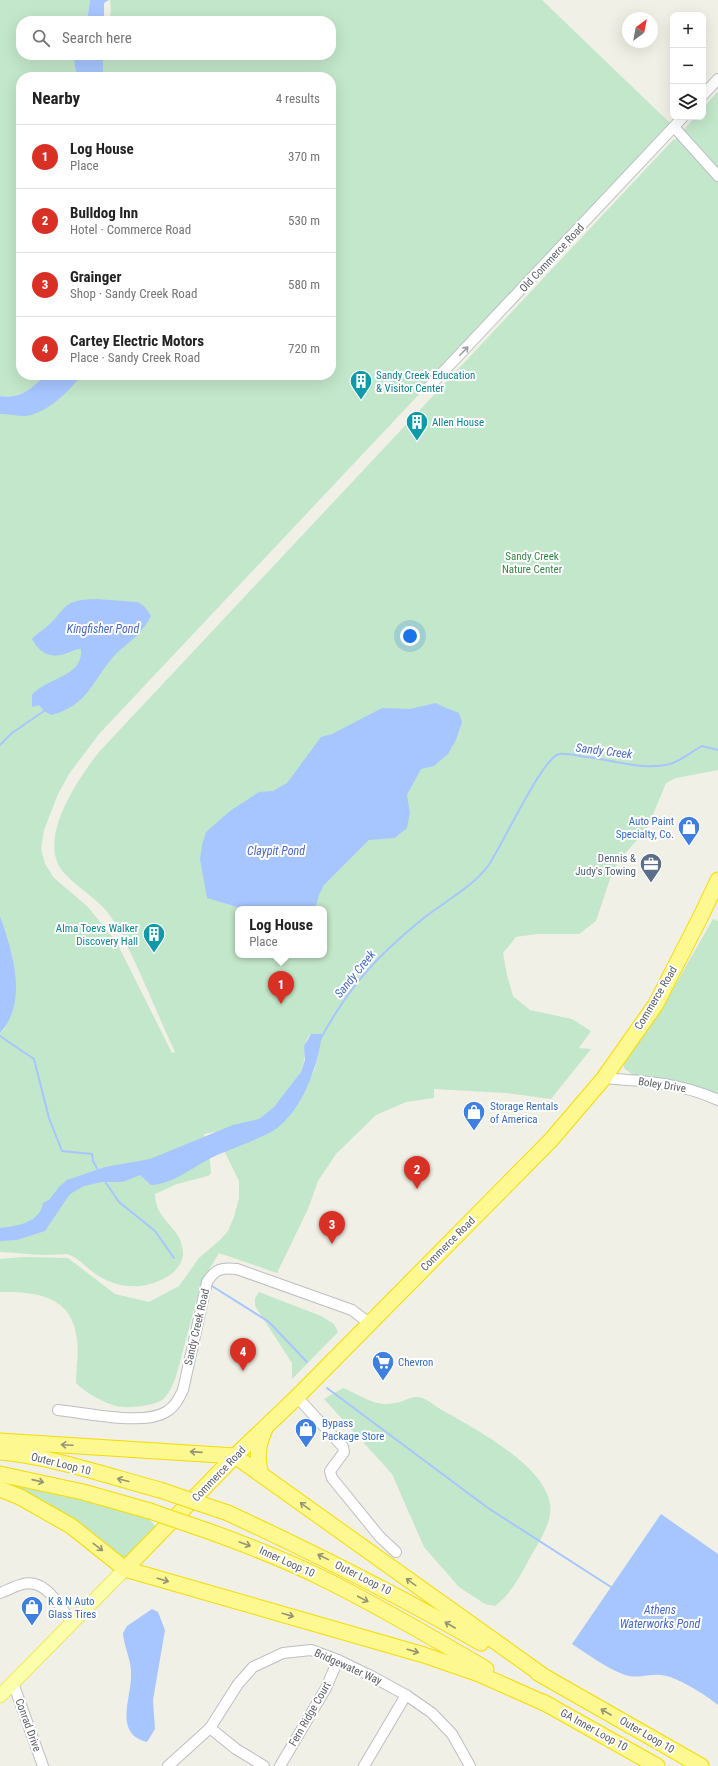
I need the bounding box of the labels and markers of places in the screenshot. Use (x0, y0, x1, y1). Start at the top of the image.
building icon: Sandy Creek Education & Visitor Center (348, 368, 374, 401)
place label: Sandy Creek Education & Visitor Center (376, 369, 475, 395)
building icon: Allen House (404, 409, 430, 442)
place label: Allen House (432, 416, 484, 429)
shop icon: Auto Paint Specialty, Co. (676, 814, 702, 847)
place label: Auto Paint Specialty, Co. (616, 815, 674, 841)
office icon: Dennis & Judy's Towing (638, 851, 664, 884)
place label: Dennis & Judy's Towing (575, 852, 636, 878)
building icon: Alma Toevs Walker Discovery Hall (141, 921, 167, 954)
place label: Alma Toevs Walker Discovery Hall (56, 922, 139, 948)
pin: 1 (268, 971, 294, 1004)
shop icon: Storage Rentals of America (461, 1099, 487, 1132)
place label: Storage Rentals of America (490, 1100, 558, 1126)
pin: 2 (404, 1156, 430, 1189)
pin: 3 (319, 1211, 345, 1244)
pin: 4 (230, 1338, 256, 1371)
supermarket icon: Chevron (370, 1349, 396, 1382)
place label: Chevron (398, 1356, 433, 1369)
shop icon: Bypass Package Store (293, 1416, 319, 1449)
place label: Bypass Package Store (322, 1417, 385, 1443)
shop icon: K & N Auto Glass Tires (19, 1594, 45, 1627)
place label: K & N Auto Glass Tires (48, 1595, 96, 1621)

